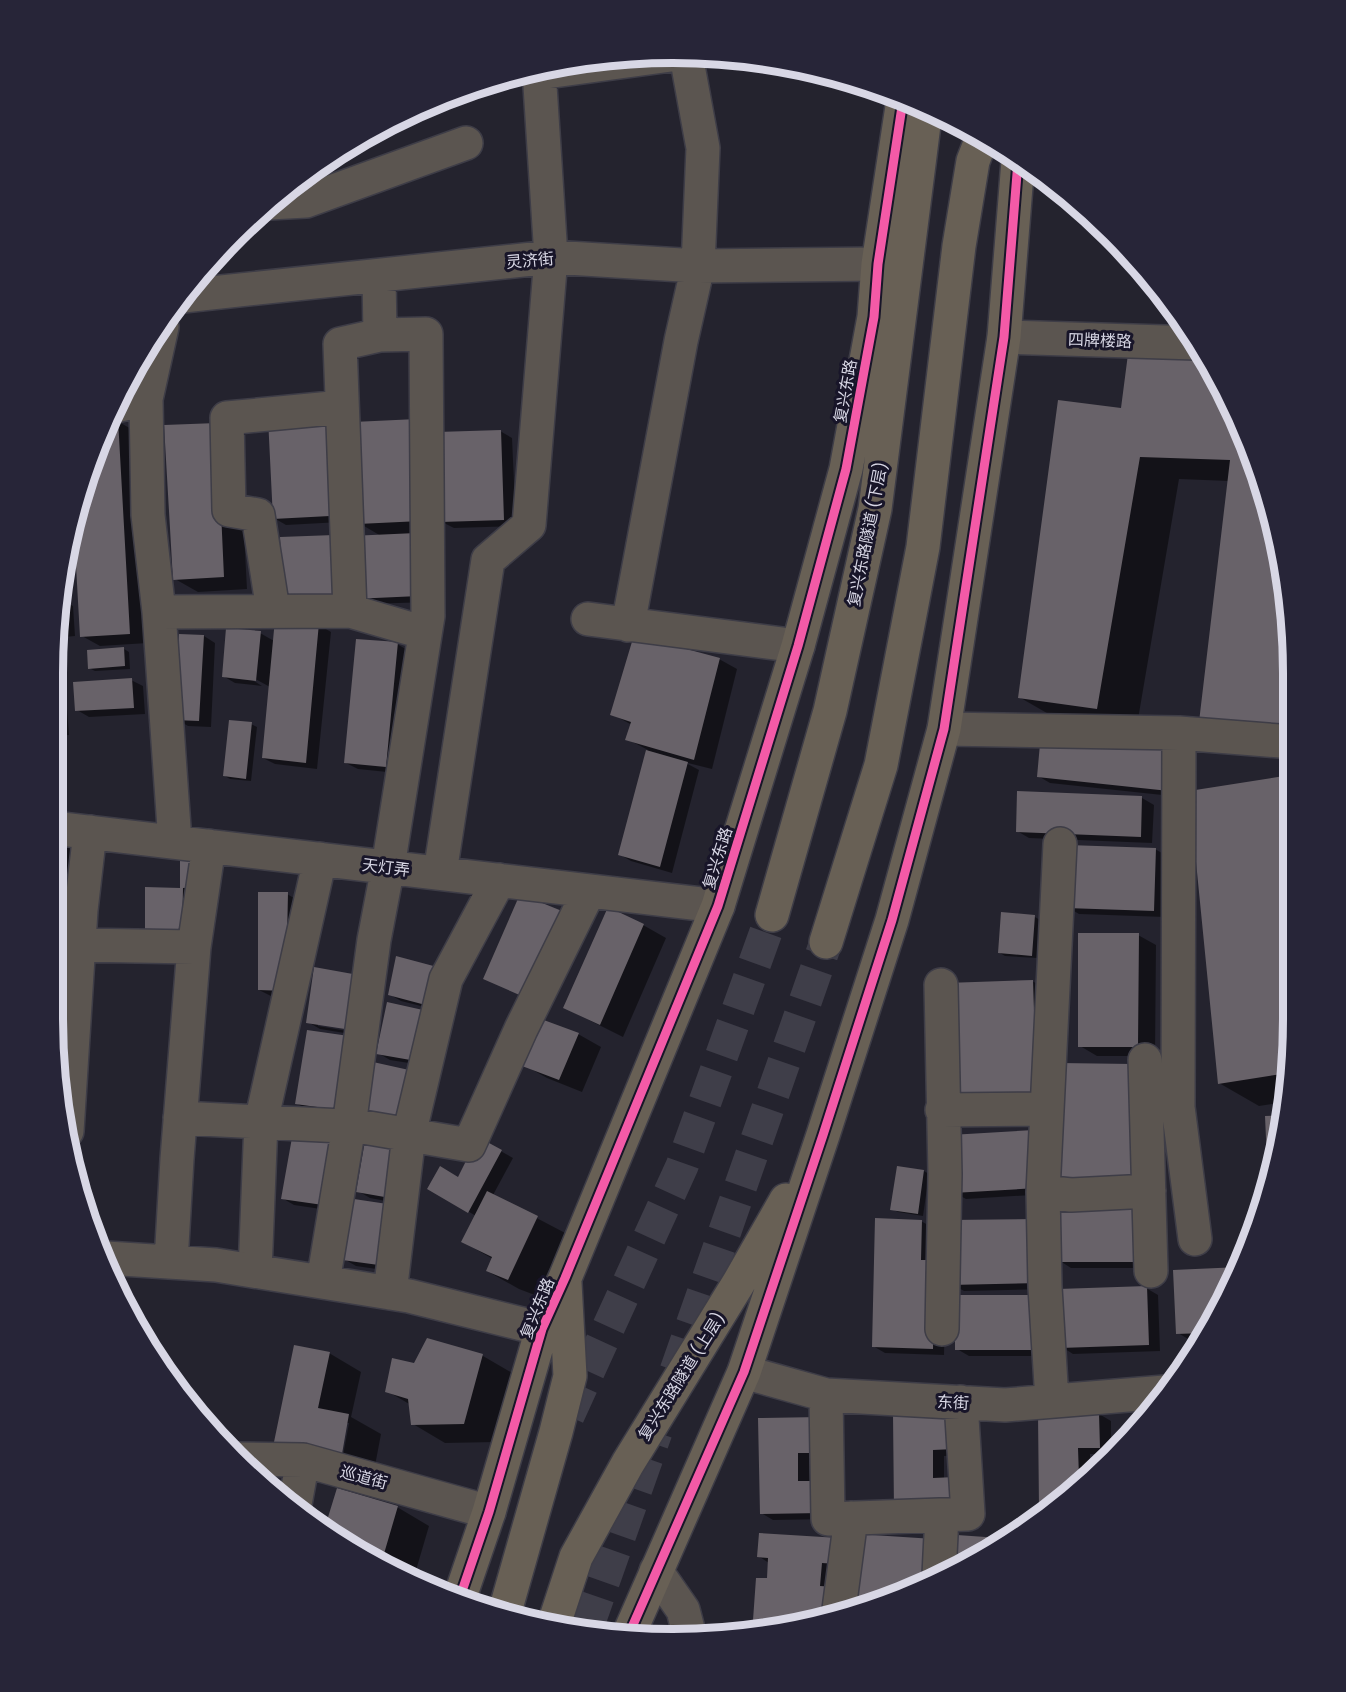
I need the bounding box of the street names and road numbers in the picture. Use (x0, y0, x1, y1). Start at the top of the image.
street label: 灵济街 (505, 247, 555, 274)
street label: 四牌楼路 (1068, 328, 1132, 353)
street label: 复兴东路 (829, 358, 862, 425)
street label: 复兴东路隧道 (下层) (842, 460, 893, 608)
street label: 复兴东路 (697, 824, 738, 892)
street label: 天灯弄 (361, 853, 411, 882)
street label: 复兴东路 (515, 1274, 560, 1342)
street label: 复兴东路隧道 (上层) (633, 1308, 730, 1445)
street label: 东街 (936, 1390, 970, 1415)
street label: 巡道街 (338, 1460, 390, 1495)

